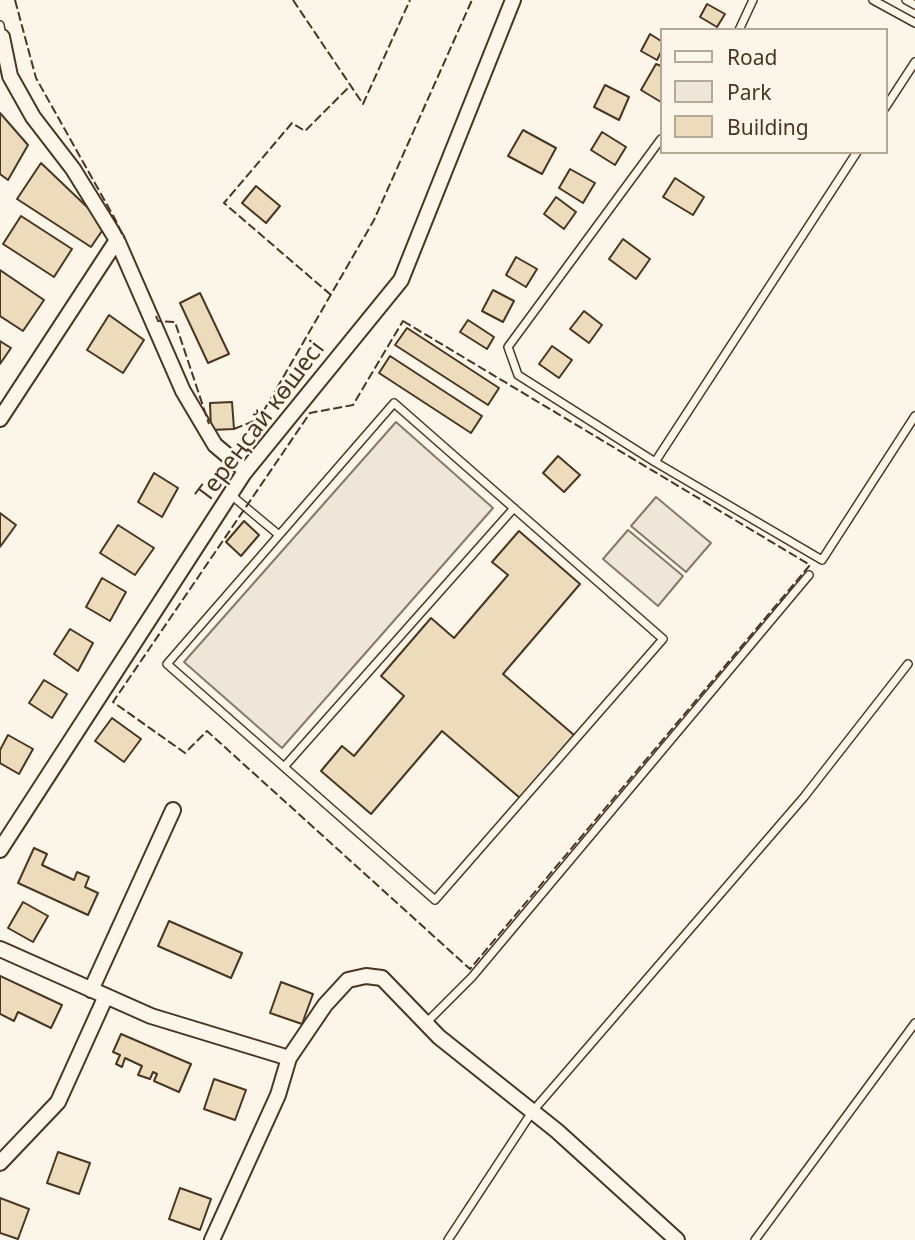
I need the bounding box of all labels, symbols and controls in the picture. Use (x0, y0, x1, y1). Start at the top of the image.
legend (660, 28, 887, 154)
text: Road (727, 43, 777, 71)
text: Park (727, 78, 771, 106)
text: Building (727, 113, 809, 141)
street label: Тереңсай көшесі (191, 335, 331, 509)

